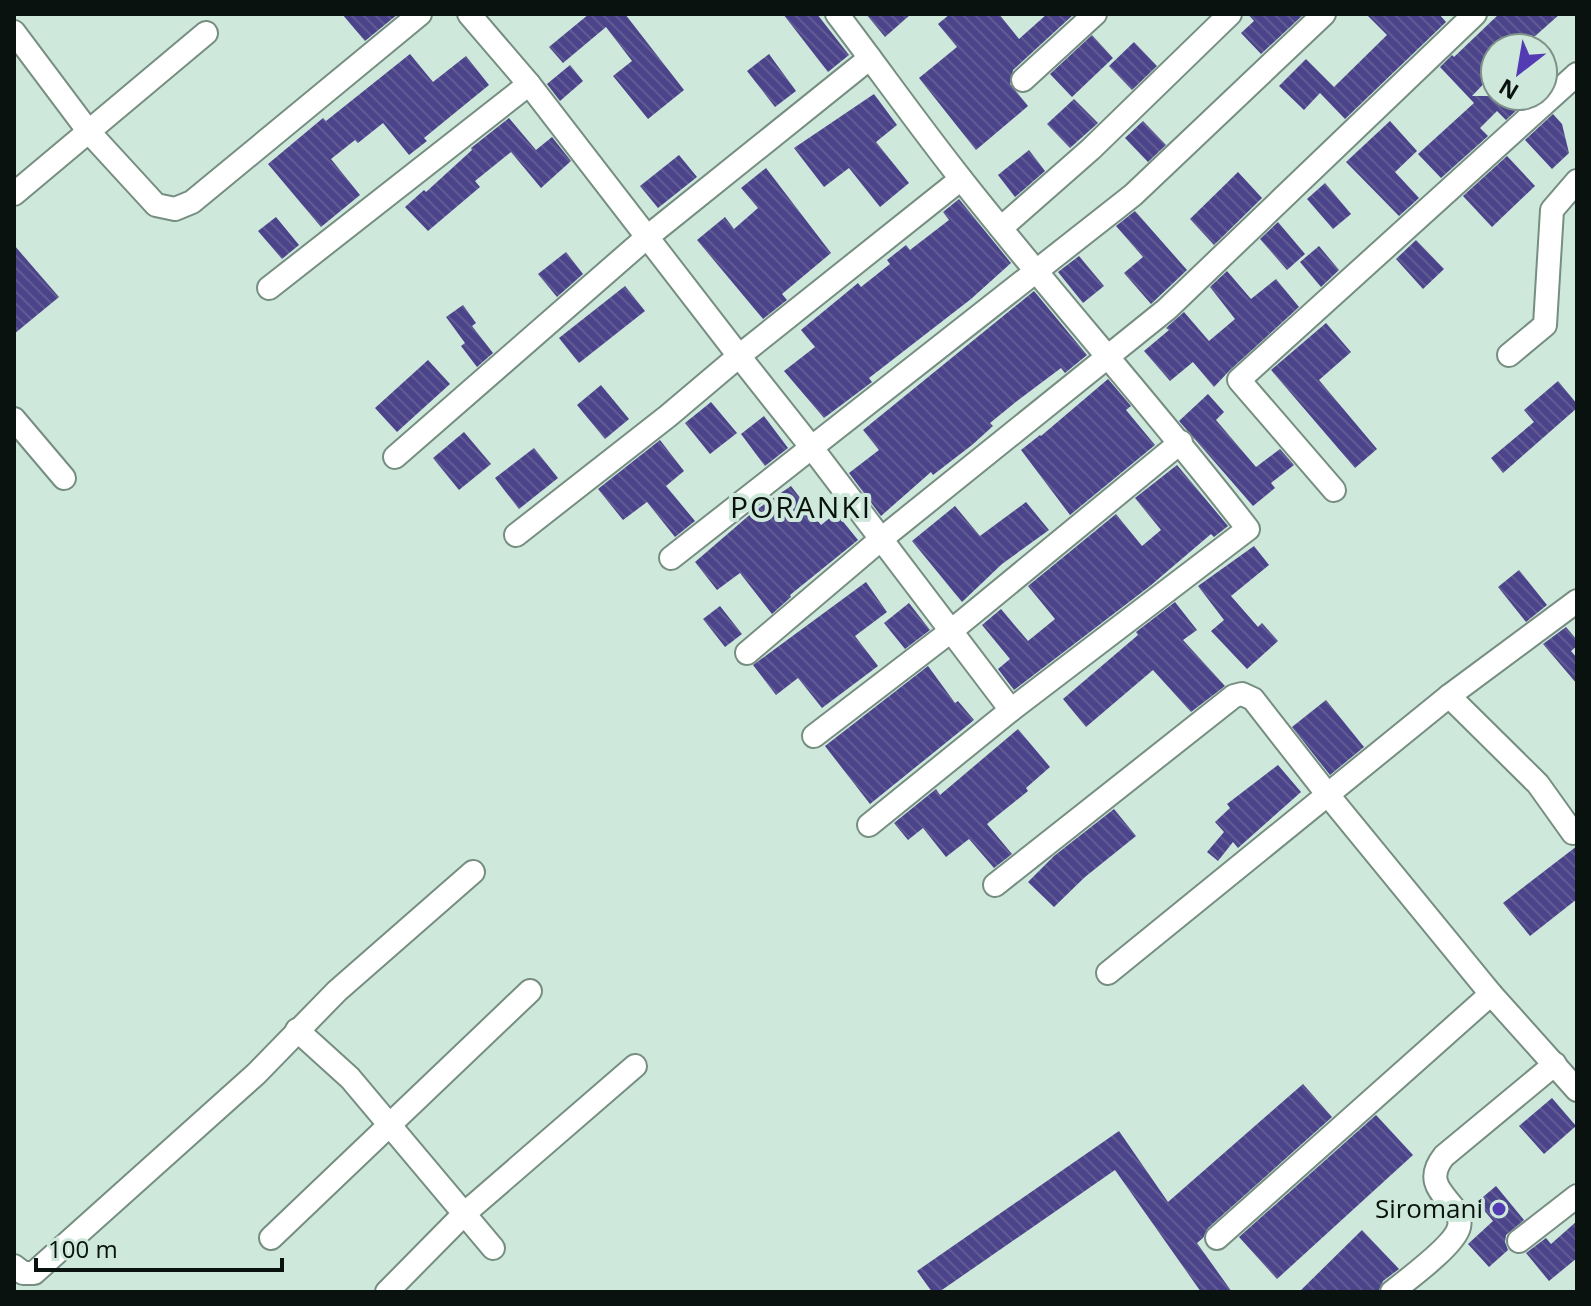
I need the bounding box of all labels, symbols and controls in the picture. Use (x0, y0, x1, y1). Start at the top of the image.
north arrow (1479, 32, 1559, 112)
text: N (1493, 73, 1524, 107)
district label: PORANKI (730, 486, 872, 527)
place label: Siromani (1375, 1190, 1483, 1226)
marker: Siromani (1490, 1200, 1508, 1218)
scale bar (36, 1222, 282, 1272)
text: 100 m (48, 1232, 118, 1265)

